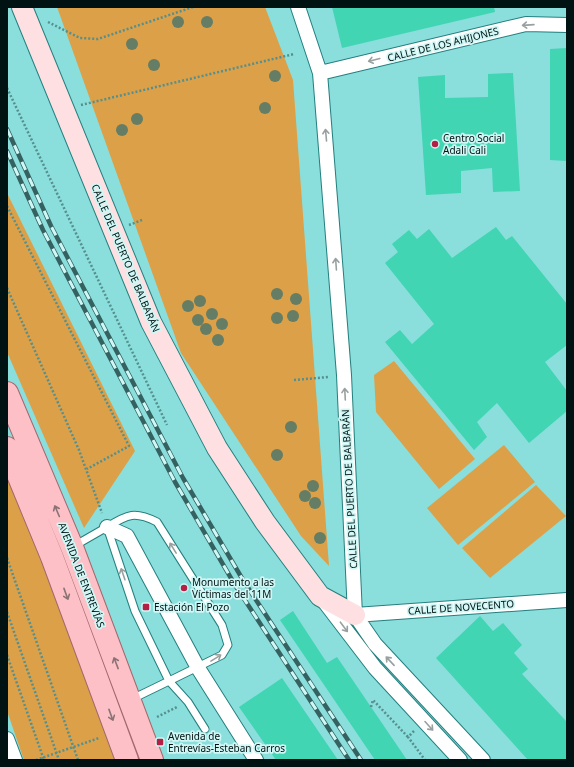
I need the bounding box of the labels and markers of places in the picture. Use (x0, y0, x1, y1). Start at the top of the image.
place label: Centro Social Adali Cali (443, 131, 504, 157)
marker: Centro Social Adali Cali (430, 139, 440, 149)
place label: Monumento a las Víctimas del 11M (192, 575, 274, 601)
marker: Monumento a las Víctimas del 11M (179, 583, 189, 593)
place label: Estación El Pozo (154, 600, 229, 614)
marker: Estación El Pozo (141, 602, 151, 612)
place label: Avenida de Entrevías-Esteban Carros (168, 729, 285, 755)
marker: Avenida de Entrevías-Esteban Carros (155, 737, 165, 747)

